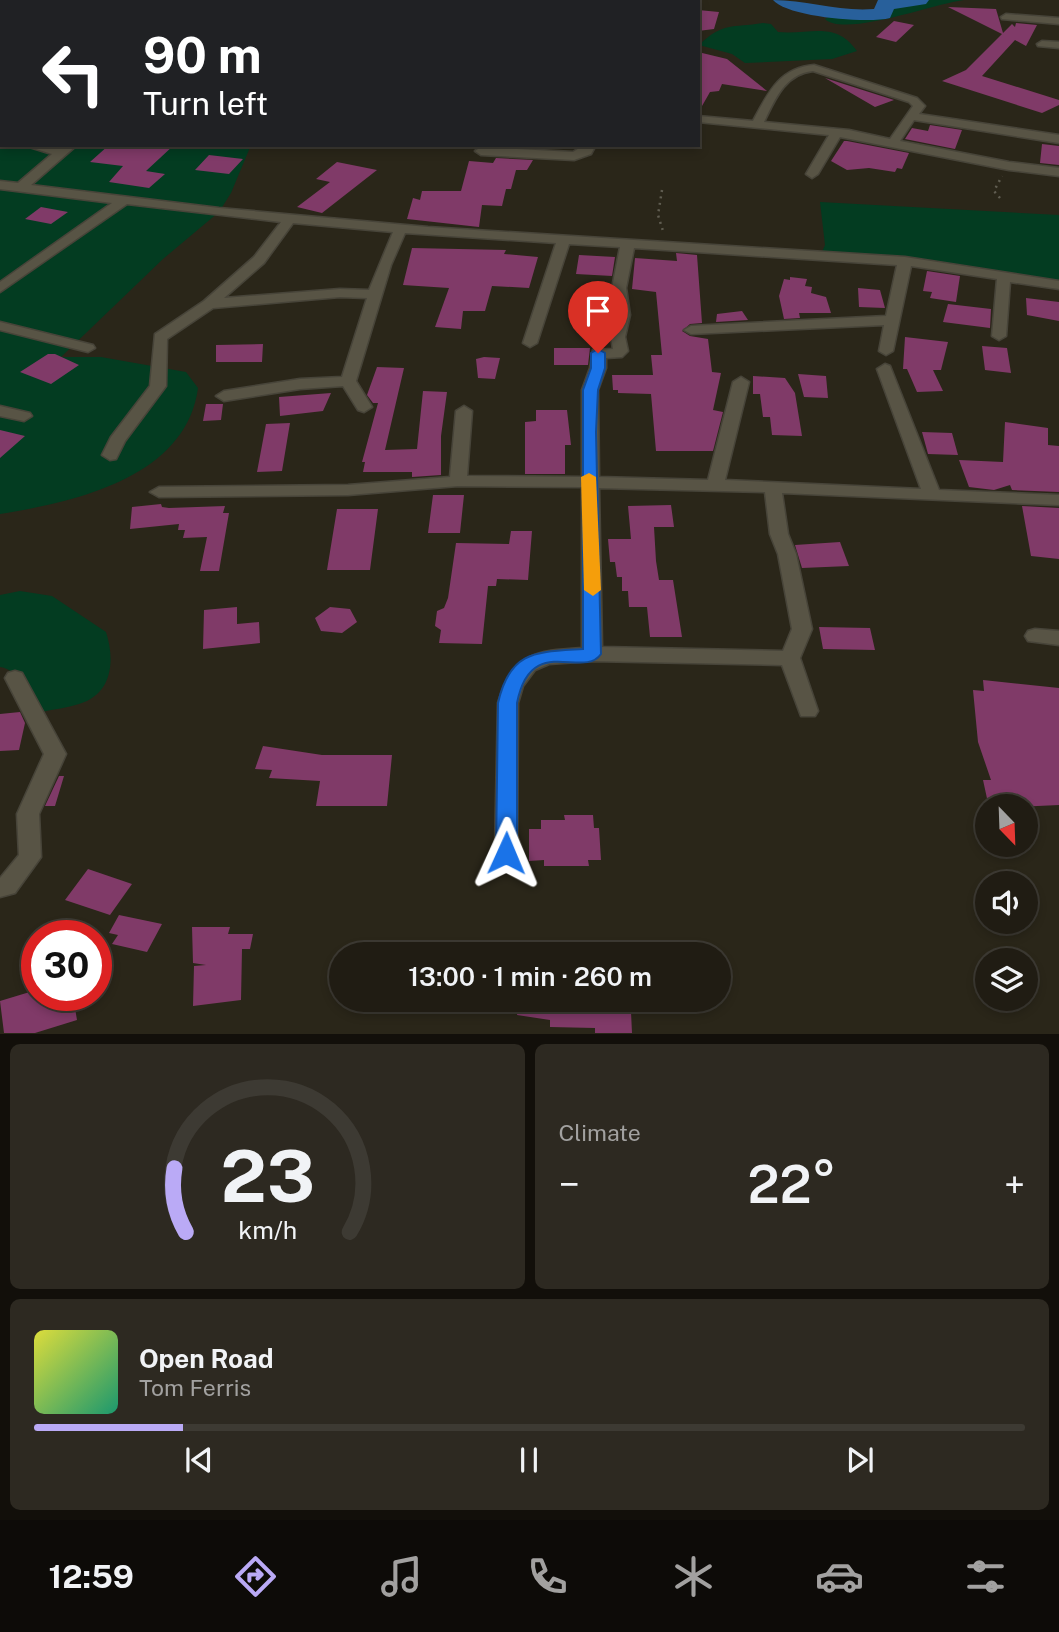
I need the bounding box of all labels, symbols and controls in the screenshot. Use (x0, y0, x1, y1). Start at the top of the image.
text: 90 m (143, 26, 262, 84)
icon: left (28, 28, 119, 119)
text: Turn left (143, 85, 268, 122)
pin (568, 281, 628, 353)
icon: arrive (579, 292, 617, 330)
north arrow (975, 794, 1038, 858)
map controls (975, 794, 1038, 1011)
position arrow (469, 816, 543, 890)
button: sound (975, 871, 1038, 934)
speed limit sign: 30 (21, 920, 112, 1011)
button: layers (975, 948, 1038, 1011)
text: 13:00 · 1 min · 260 m (408, 961, 652, 992)
text: Climate (559, 1119, 641, 1146)
text: 23 (220, 1134, 315, 1219)
text: 22° (747, 1154, 836, 1215)
text: − (559, 1162, 580, 1207)
text: + (1004, 1162, 1025, 1207)
text: km/h (238, 1215, 297, 1245)
text: Open Road (139, 1343, 274, 1374)
text: Tom Ferris (139, 1374, 251, 1401)
icon: previous (180, 1441, 218, 1479)
icon: pause (510, 1441, 548, 1479)
icon: next (841, 1441, 879, 1479)
icon: directions (231, 1552, 280, 1601)
icon: music (377, 1552, 426, 1601)
icon: phone (523, 1552, 572, 1601)
icon: climate (669, 1552, 718, 1601)
icon: car (815, 1552, 864, 1601)
icon: filters (961, 1552, 1010, 1601)
text: 12:59 (49, 1558, 134, 1595)

